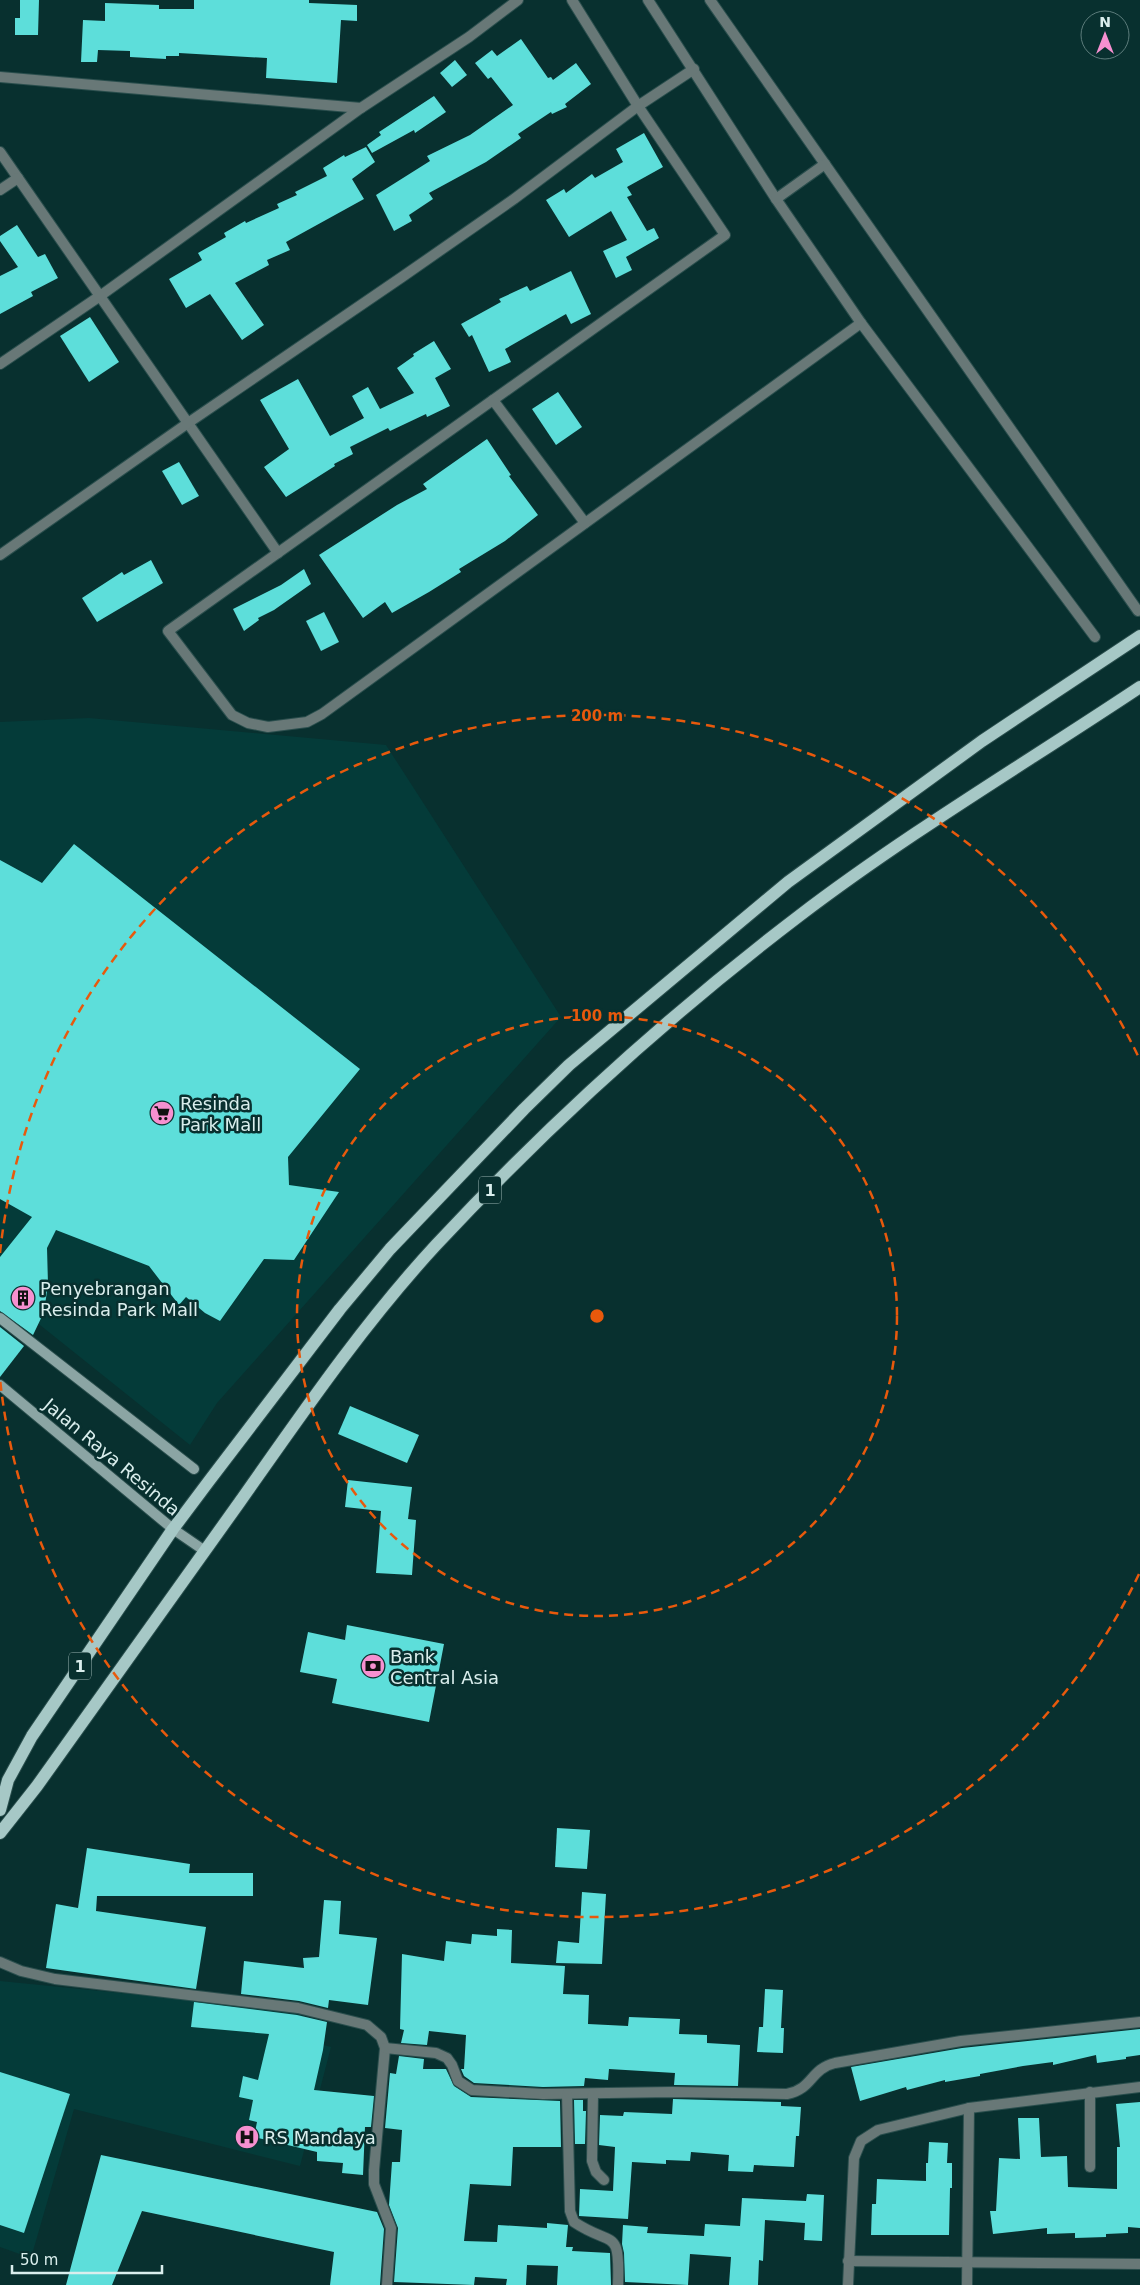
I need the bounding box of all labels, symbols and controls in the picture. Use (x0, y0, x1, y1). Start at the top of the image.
north arrow (1080, 10, 1130, 60)
text: N (1099, 14, 1111, 30)
text: 200 m (571, 707, 623, 725)
text: 100 m (571, 1007, 623, 1025)
place label: Resinda Park Mall (180, 1093, 261, 1135)
supermarket icon: Resinda Park Mall (149, 1100, 175, 1126)
road number: 1 (479, 1176, 501, 1204)
place label: Penyebrangan Resinda Park Mall (40, 1278, 198, 1320)
building icon: Penyebrangan Resinda Park Mall (10, 1285, 36, 1311)
centre of rings (588, 1307, 606, 1325)
street label: Jalan Raya Resinda (39, 1393, 184, 1520)
place label: Bank Central Asia (390, 1646, 499, 1688)
road number: 1 (69, 1652, 91, 1680)
bank icon: Bank Central Asia (360, 1653, 386, 1679)
hospital icon: RS Mandaya (234, 2124, 260, 2150)
place label: RS Mandaya (264, 2127, 376, 2148)
scale bar (12, 2242, 162, 2274)
text: 50 m (20, 2251, 58, 2269)

